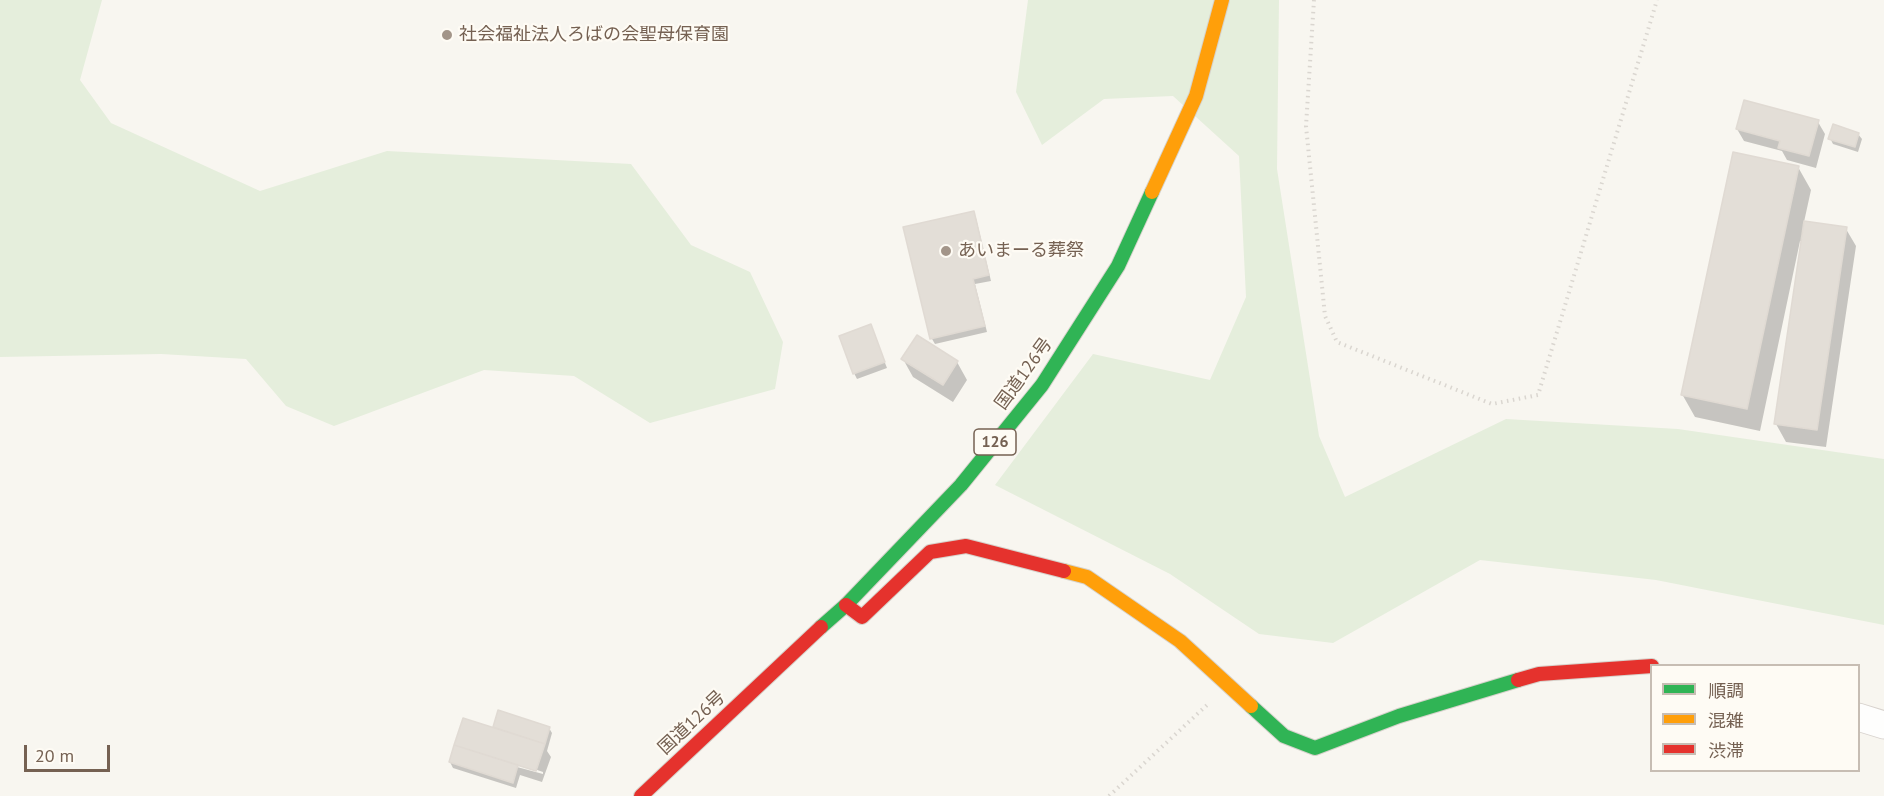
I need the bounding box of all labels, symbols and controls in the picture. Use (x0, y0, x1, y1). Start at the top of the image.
place label: 社会福祉法人ろばの会聖母保育園 (459, 24, 729, 46)
marker: 社会福祉法人ろばの会聖母保育園 (440, 28, 454, 42)
place label: あいまーる葬祭 (958, 240, 1084, 262)
marker: あいまーる葬祭 (939, 244, 953, 258)
street label: 国道126号 (991, 334, 1057, 414)
road number: 126 (974, 429, 1016, 455)
legend (1650, 664, 1860, 772)
text: 順調 (1708, 679, 1744, 702)
street label: 国道126号 (654, 687, 730, 759)
text: 混雑 (1708, 709, 1744, 732)
scale bar (27, 733, 112, 771)
text: 渋滞 (1708, 739, 1744, 762)
text: 20 m (35, 744, 74, 767)

